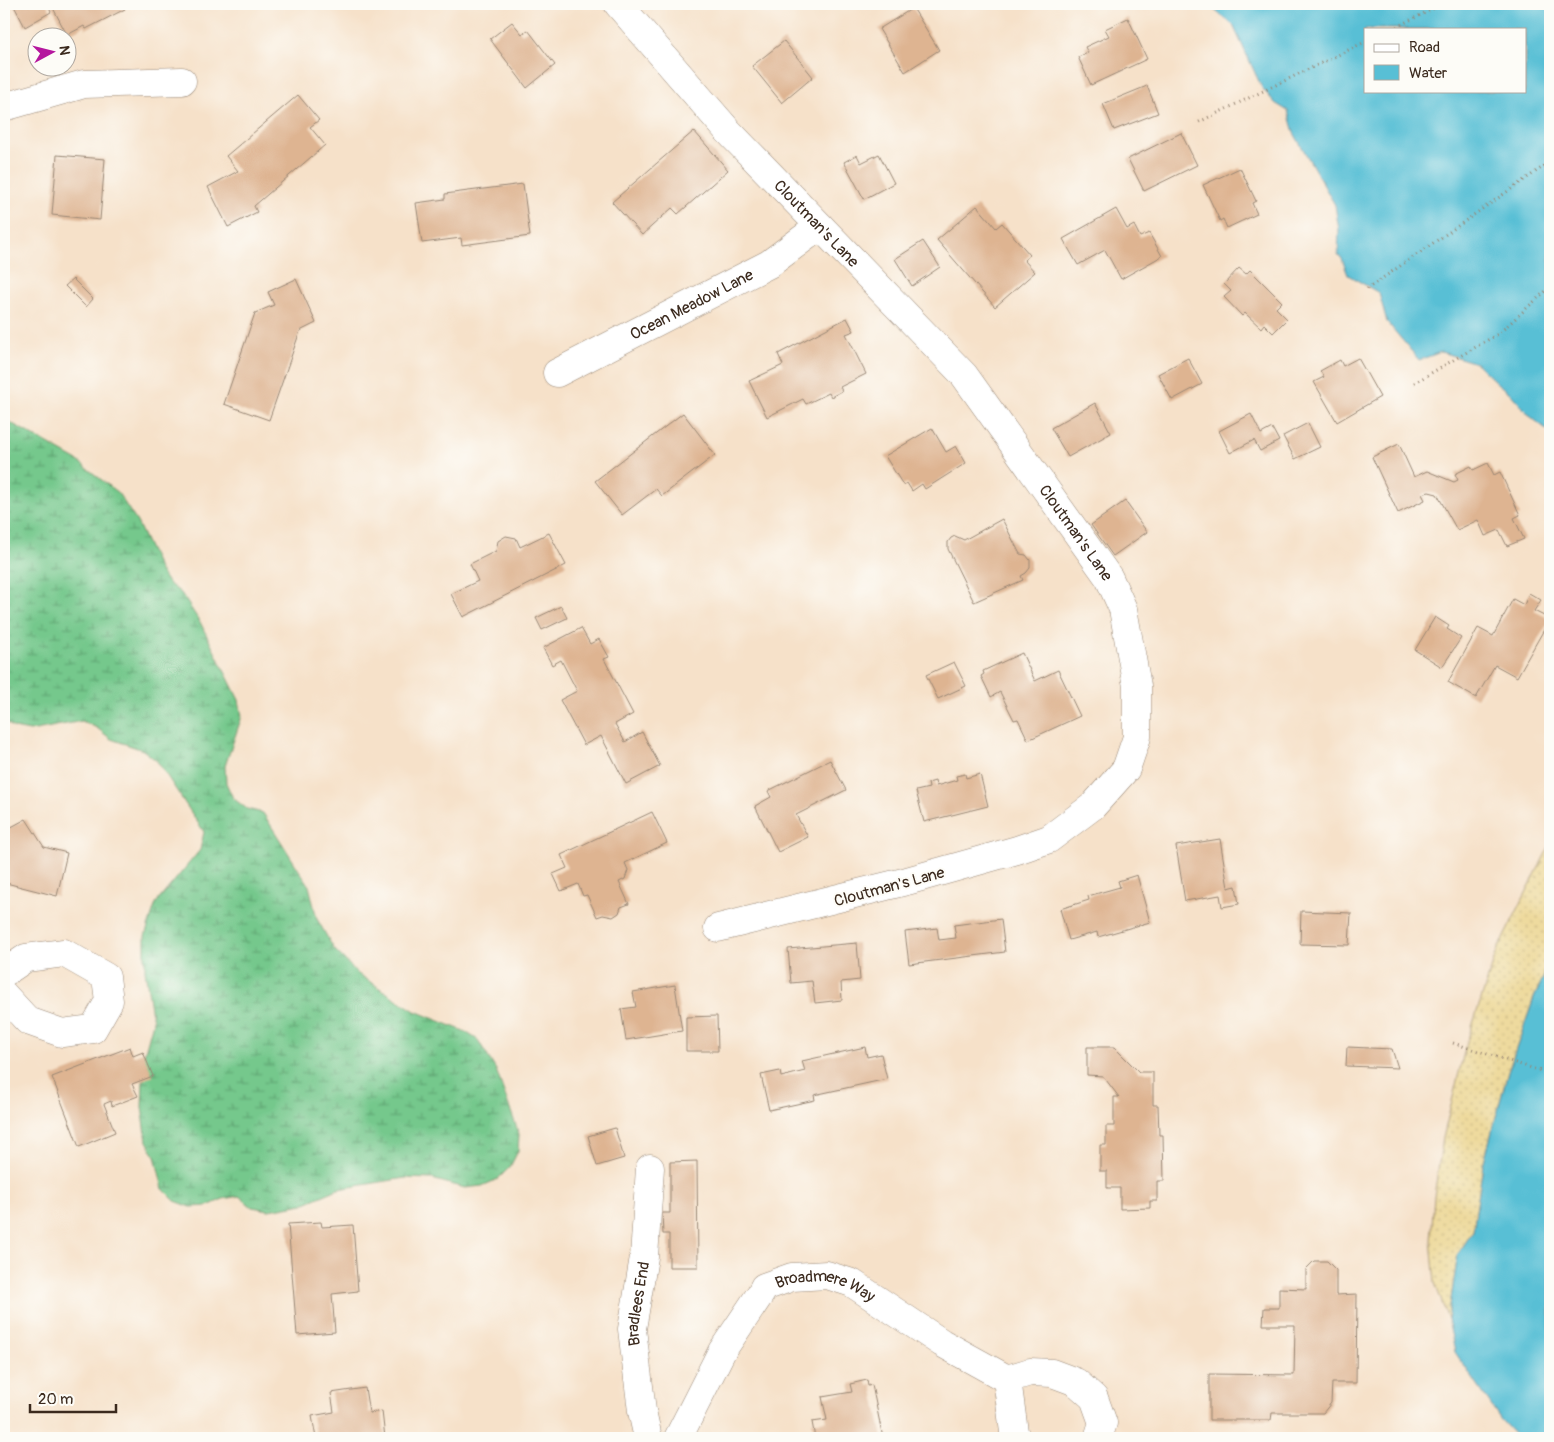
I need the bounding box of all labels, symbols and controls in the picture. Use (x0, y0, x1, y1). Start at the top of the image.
north arrow (28, 28, 78, 78)
legend (1364, 28, 1526, 92)
text: Road (1409, 38, 1440, 57)
text: N (55, 45, 73, 56)
text: Water (1409, 64, 1448, 83)
street label: Cloutman's Lane (770, 176, 863, 272)
street label: Ocean Meadow Lane (627, 265, 757, 345)
street label: Cloutman's Lane (1034, 481, 1117, 585)
street label: Cloutman's Lane (832, 863, 947, 911)
street label: Bradlees End (623, 1260, 654, 1347)
street label: Broadmere Way (773, 1266, 879, 1307)
scale bar (30, 1382, 116, 1414)
text: 20 m (38, 1390, 73, 1409)

